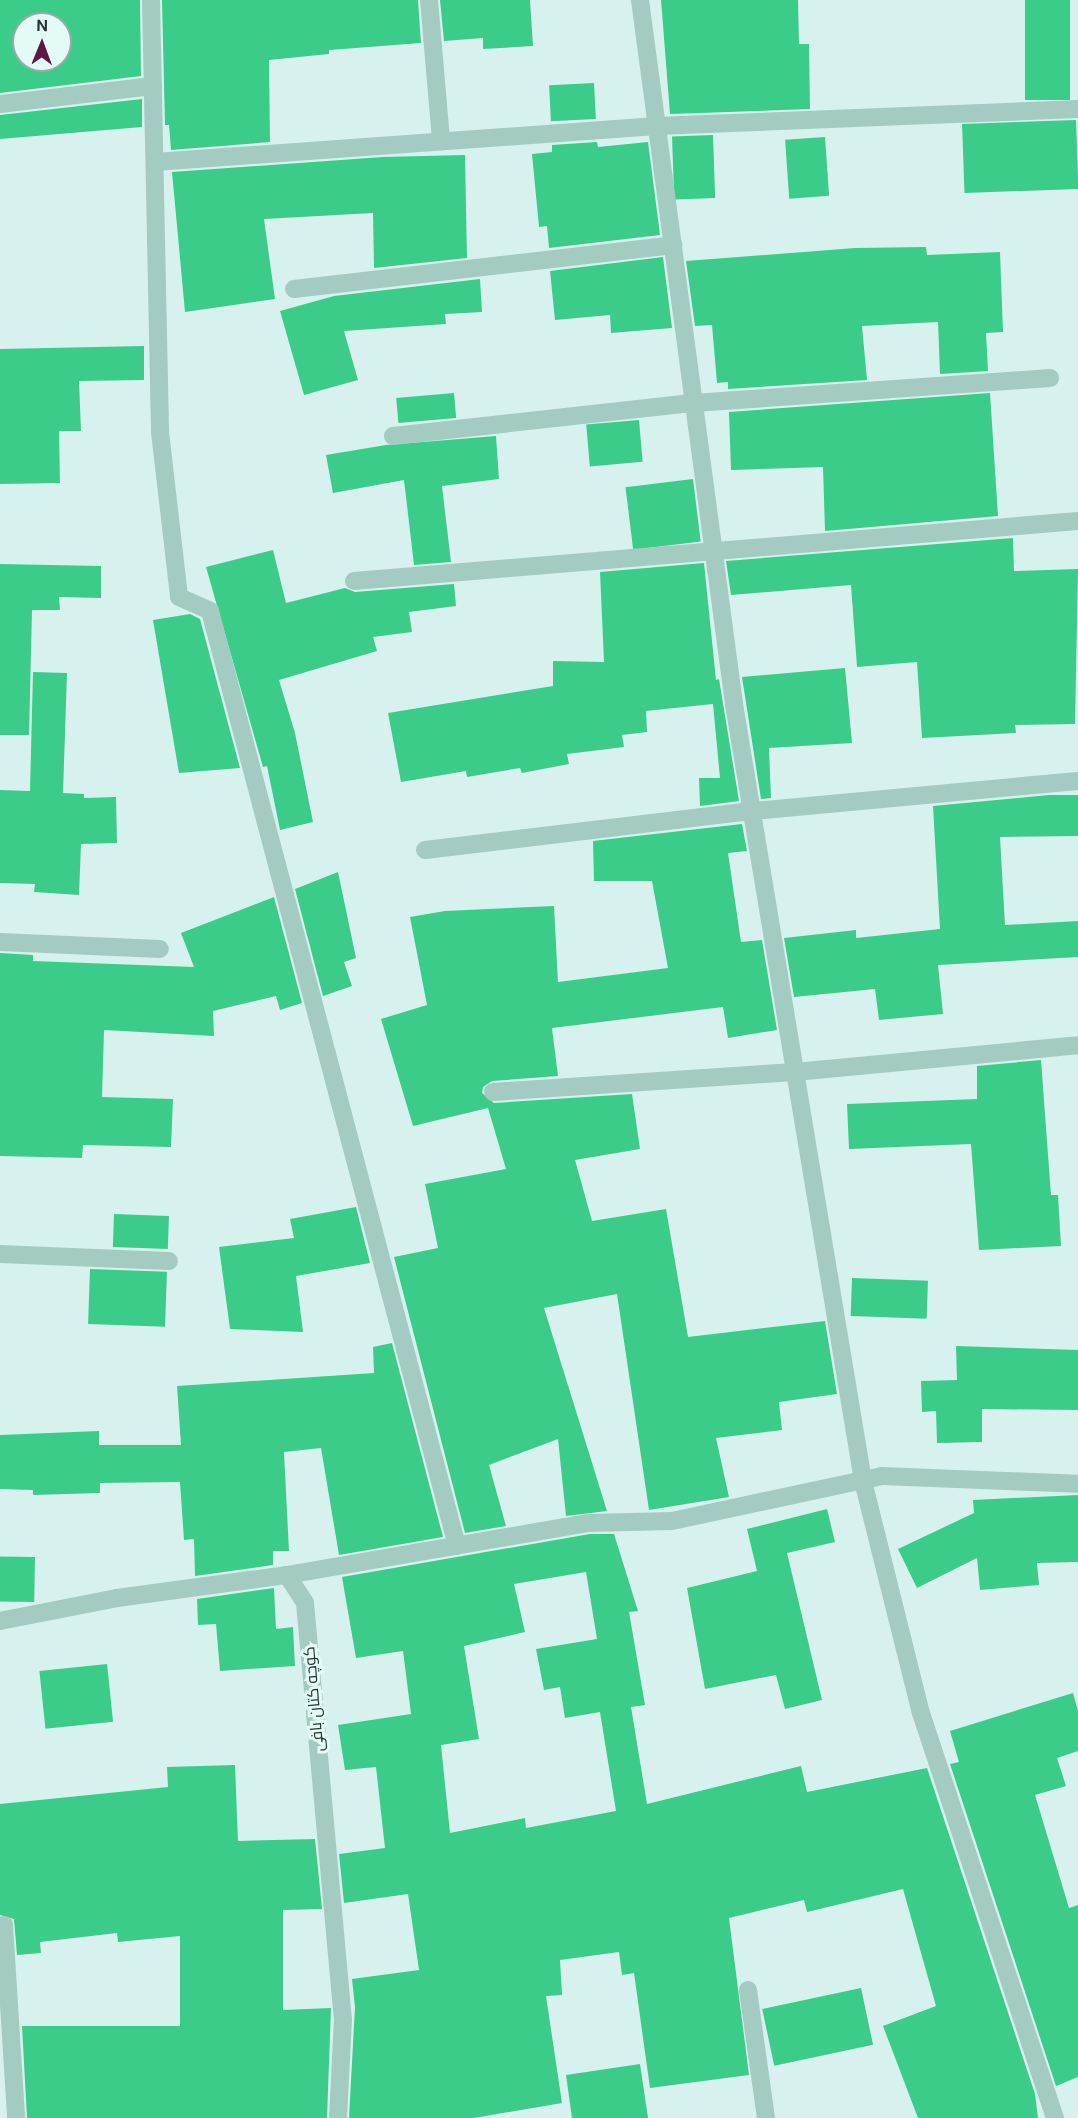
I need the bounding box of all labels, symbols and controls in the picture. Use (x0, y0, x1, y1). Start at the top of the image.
north arrow (12, 12, 72, 72)
text: N (36, 15, 48, 36)
street label: کوچه کتان بافی (300, 1646, 328, 1752)

